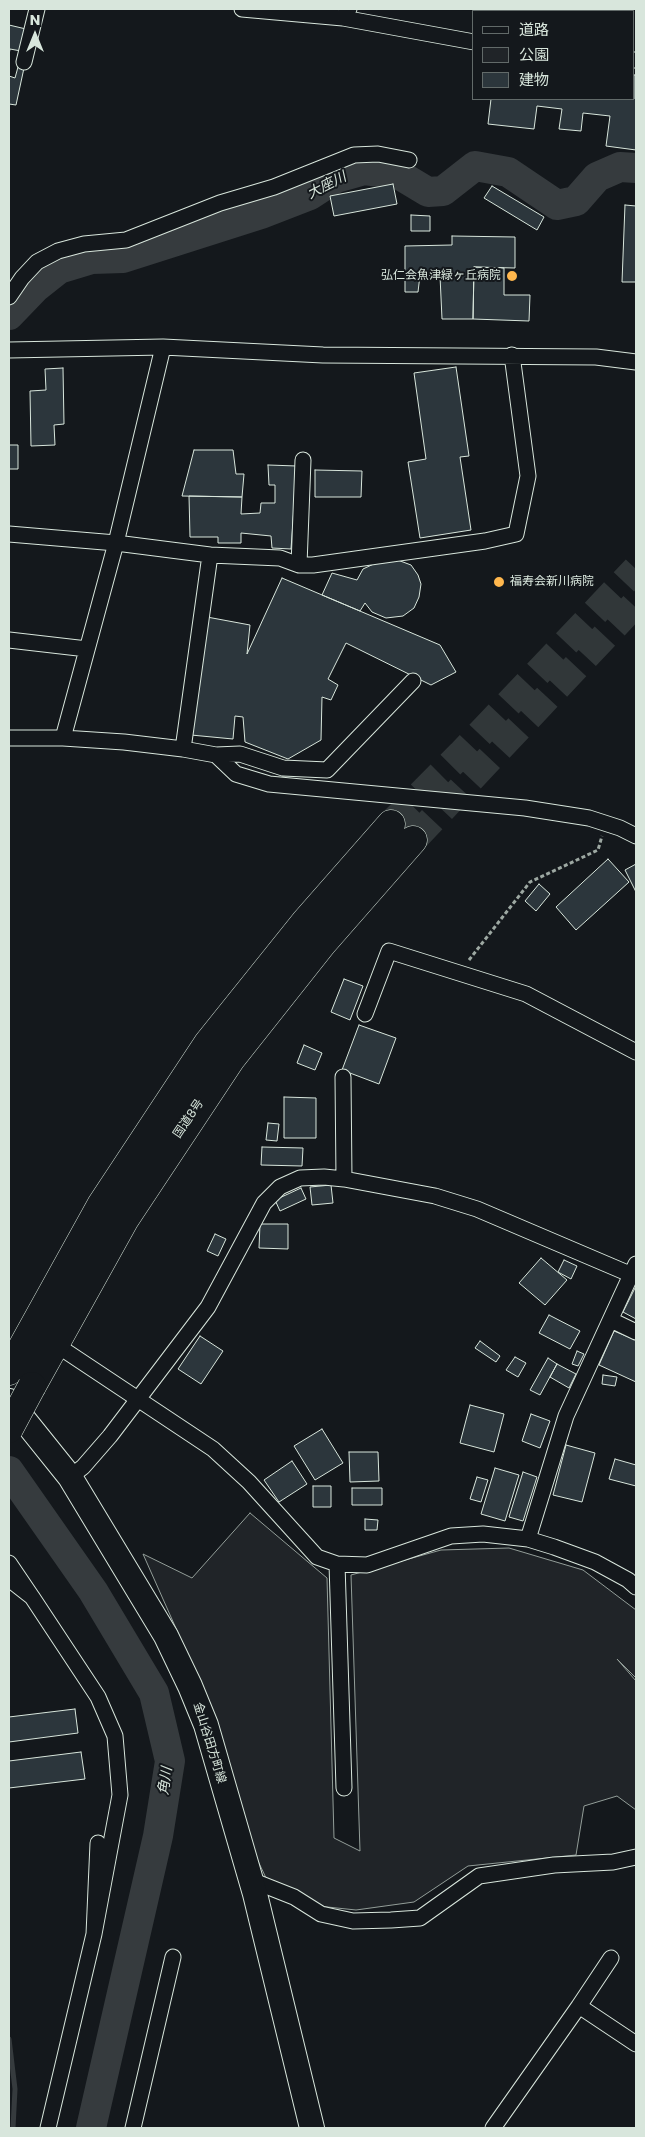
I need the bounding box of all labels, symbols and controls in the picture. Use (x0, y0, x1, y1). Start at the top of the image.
north arrow (10, 10, 60, 60)
text: N (30, 10, 40, 30)
legend (472, 10, 635, 100)
text: 道路 (519, 19, 549, 40)
text: 公園 (519, 44, 549, 65)
text: 建物 (519, 69, 549, 90)
water label: 大座川 (304, 169, 350, 203)
place label: 弘仁会魚津緑ヶ丘病院 (381, 269, 501, 283)
marker: 弘仁会魚津緑ヶ丘病院 (505, 269, 519, 283)
marker: 福寿会新川病院 (492, 575, 506, 589)
place label: 福寿会新川病院 (510, 575, 594, 589)
street label: 国道8号 (171, 1097, 207, 1141)
street label: 金山谷田方町線 (190, 1701, 228, 1785)
water label: 角川 (156, 1766, 176, 1796)

